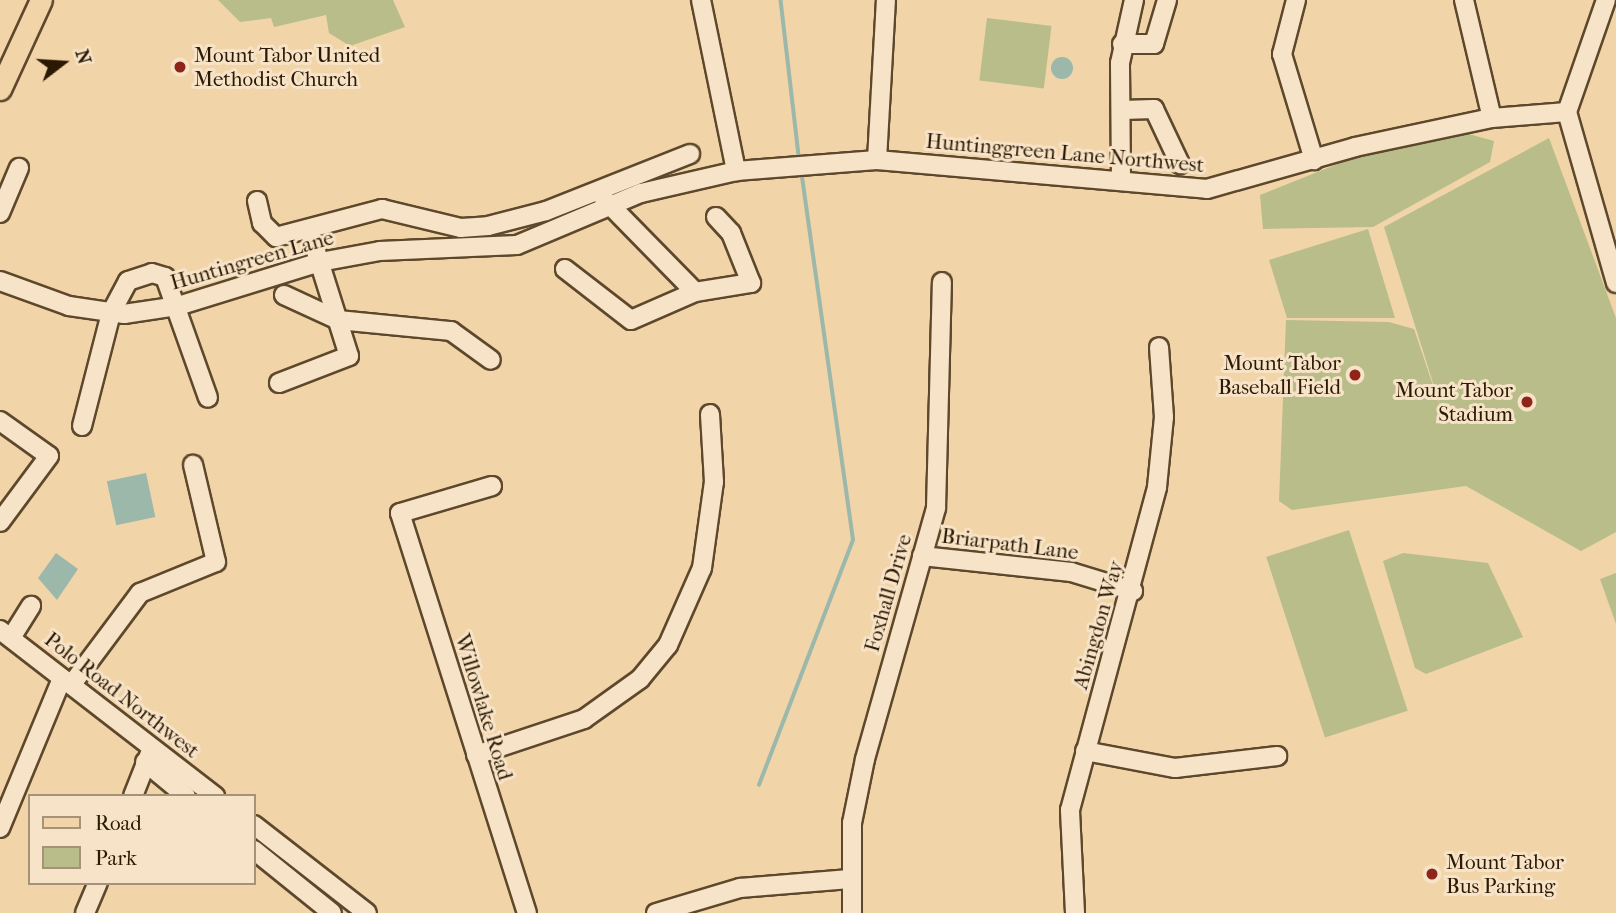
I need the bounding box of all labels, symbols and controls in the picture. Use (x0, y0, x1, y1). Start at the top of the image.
north arrow (28, 28, 98, 98)
place label: Mount Tabor United Methodist Church (194, 42, 380, 92)
text: N (70, 47, 96, 67)
marker: Mount Tabor United Methodist Church (172, 59, 188, 75)
street label: Huntinggreen Lane Northwest (925, 128, 1205, 178)
street label: Huntingreen Lane (167, 225, 337, 295)
place label: Mount Tabor Baseball Field (1218, 350, 1341, 400)
marker: Mount Tabor Baseball Field (1347, 367, 1363, 383)
place label: Mount Tabor Stadium (1395, 377, 1513, 427)
marker: Mount Tabor Stadium (1519, 394, 1535, 410)
street label: Briarpath Lane (940, 523, 1080, 565)
street label: Foxhall Drive (859, 531, 917, 655)
street label: Abingdon Way (1068, 558, 1128, 692)
street label: Polo Road Northwest (40, 627, 204, 763)
street label: Willowlake Road (450, 631, 518, 783)
legend (28, 794, 256, 885)
text: Road (95, 811, 142, 835)
text: Park (95, 846, 137, 870)
place label: Mount Tabor Bus Parking (1446, 849, 1564, 899)
marker: Mount Tabor Bus Parking (1424, 866, 1440, 882)

